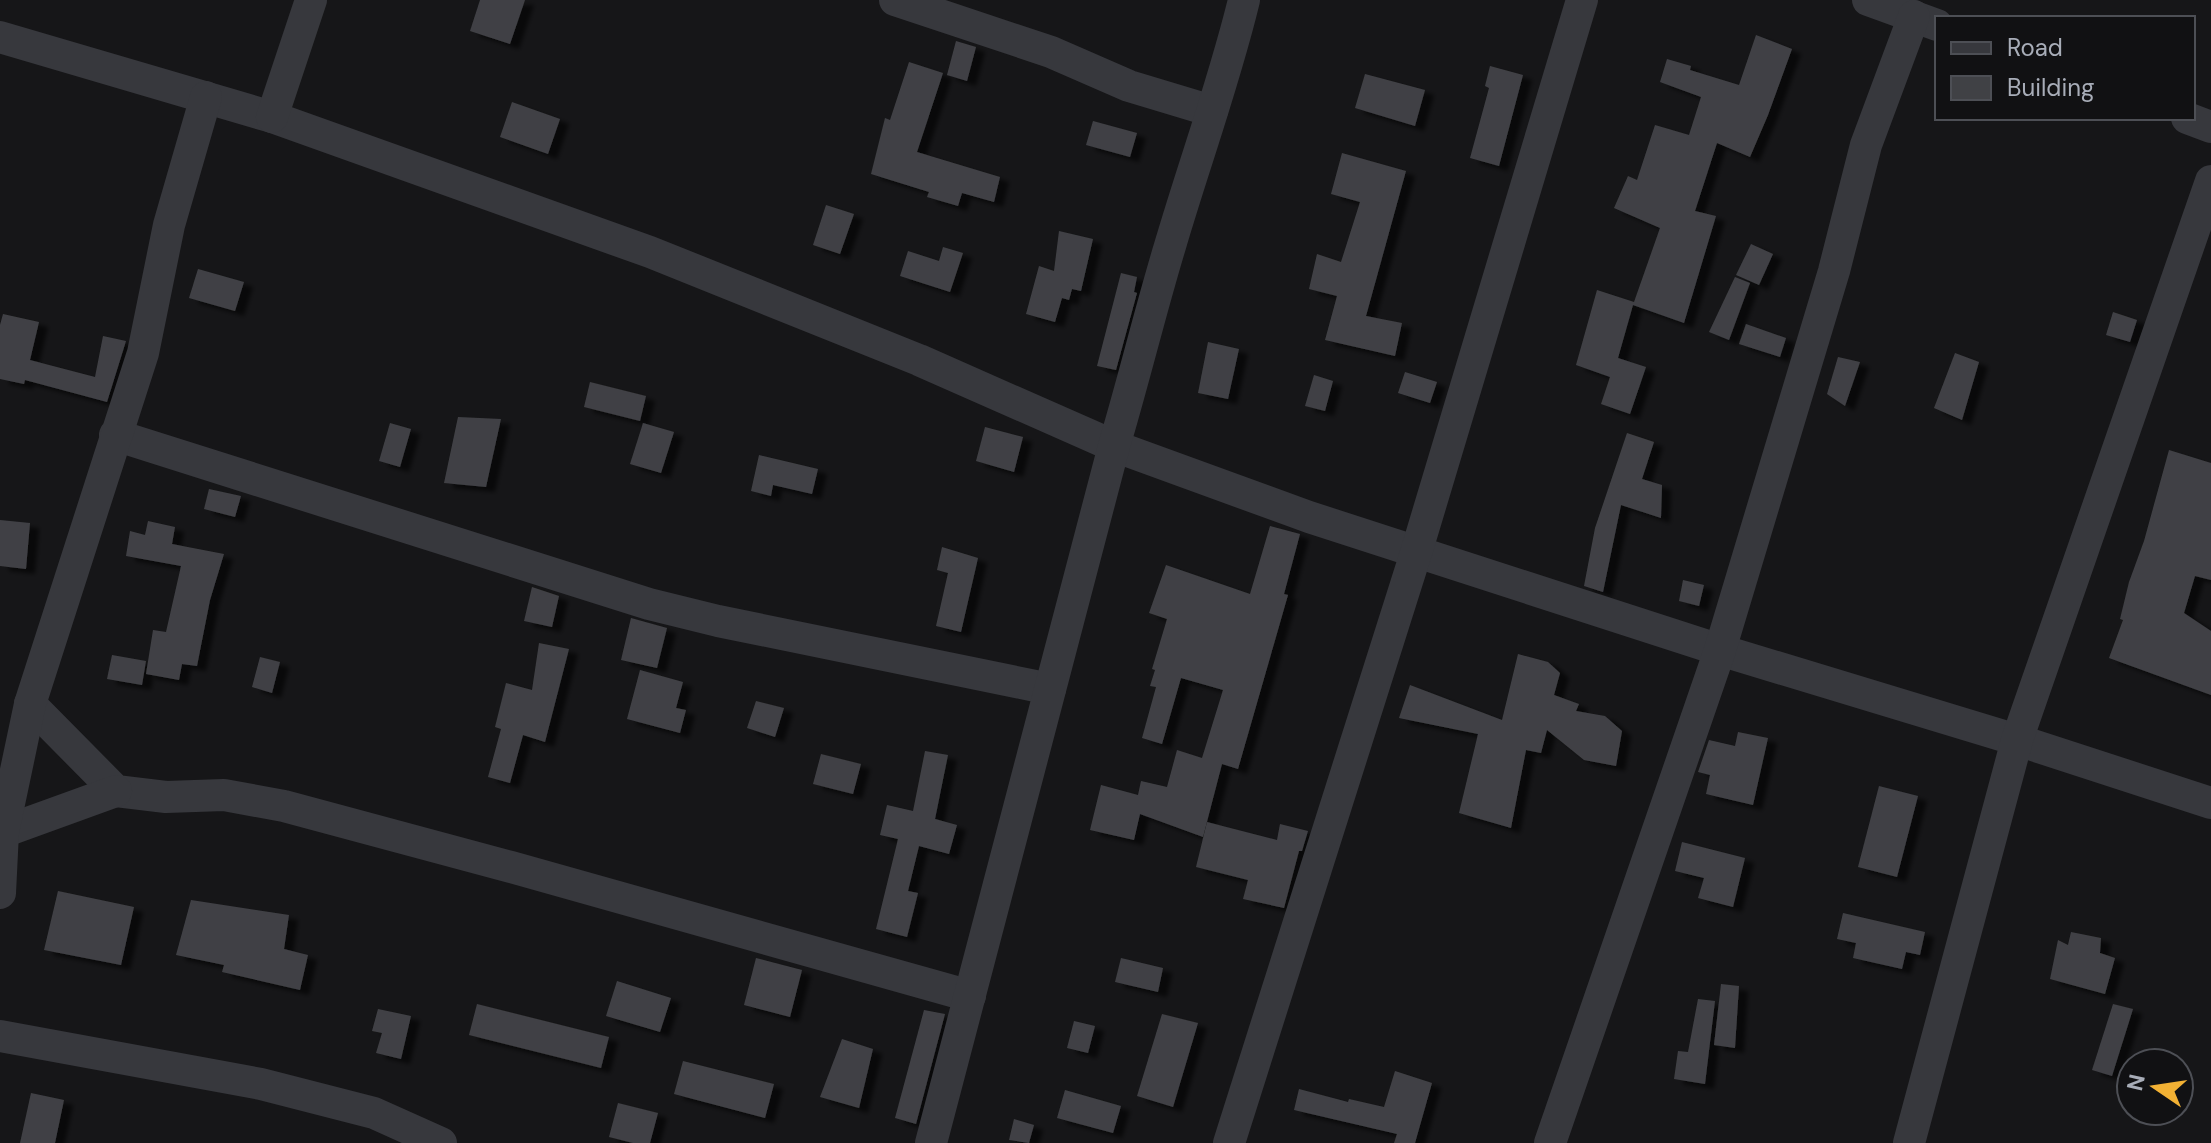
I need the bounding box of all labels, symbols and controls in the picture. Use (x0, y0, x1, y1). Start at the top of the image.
legend (1935, 16, 2195, 120)
text: Road (2007, 32, 2063, 63)
text: Building (2007, 72, 2094, 103)
north arrow (2115, 1047, 2195, 1127)
text: N (2120, 1072, 2152, 1094)

